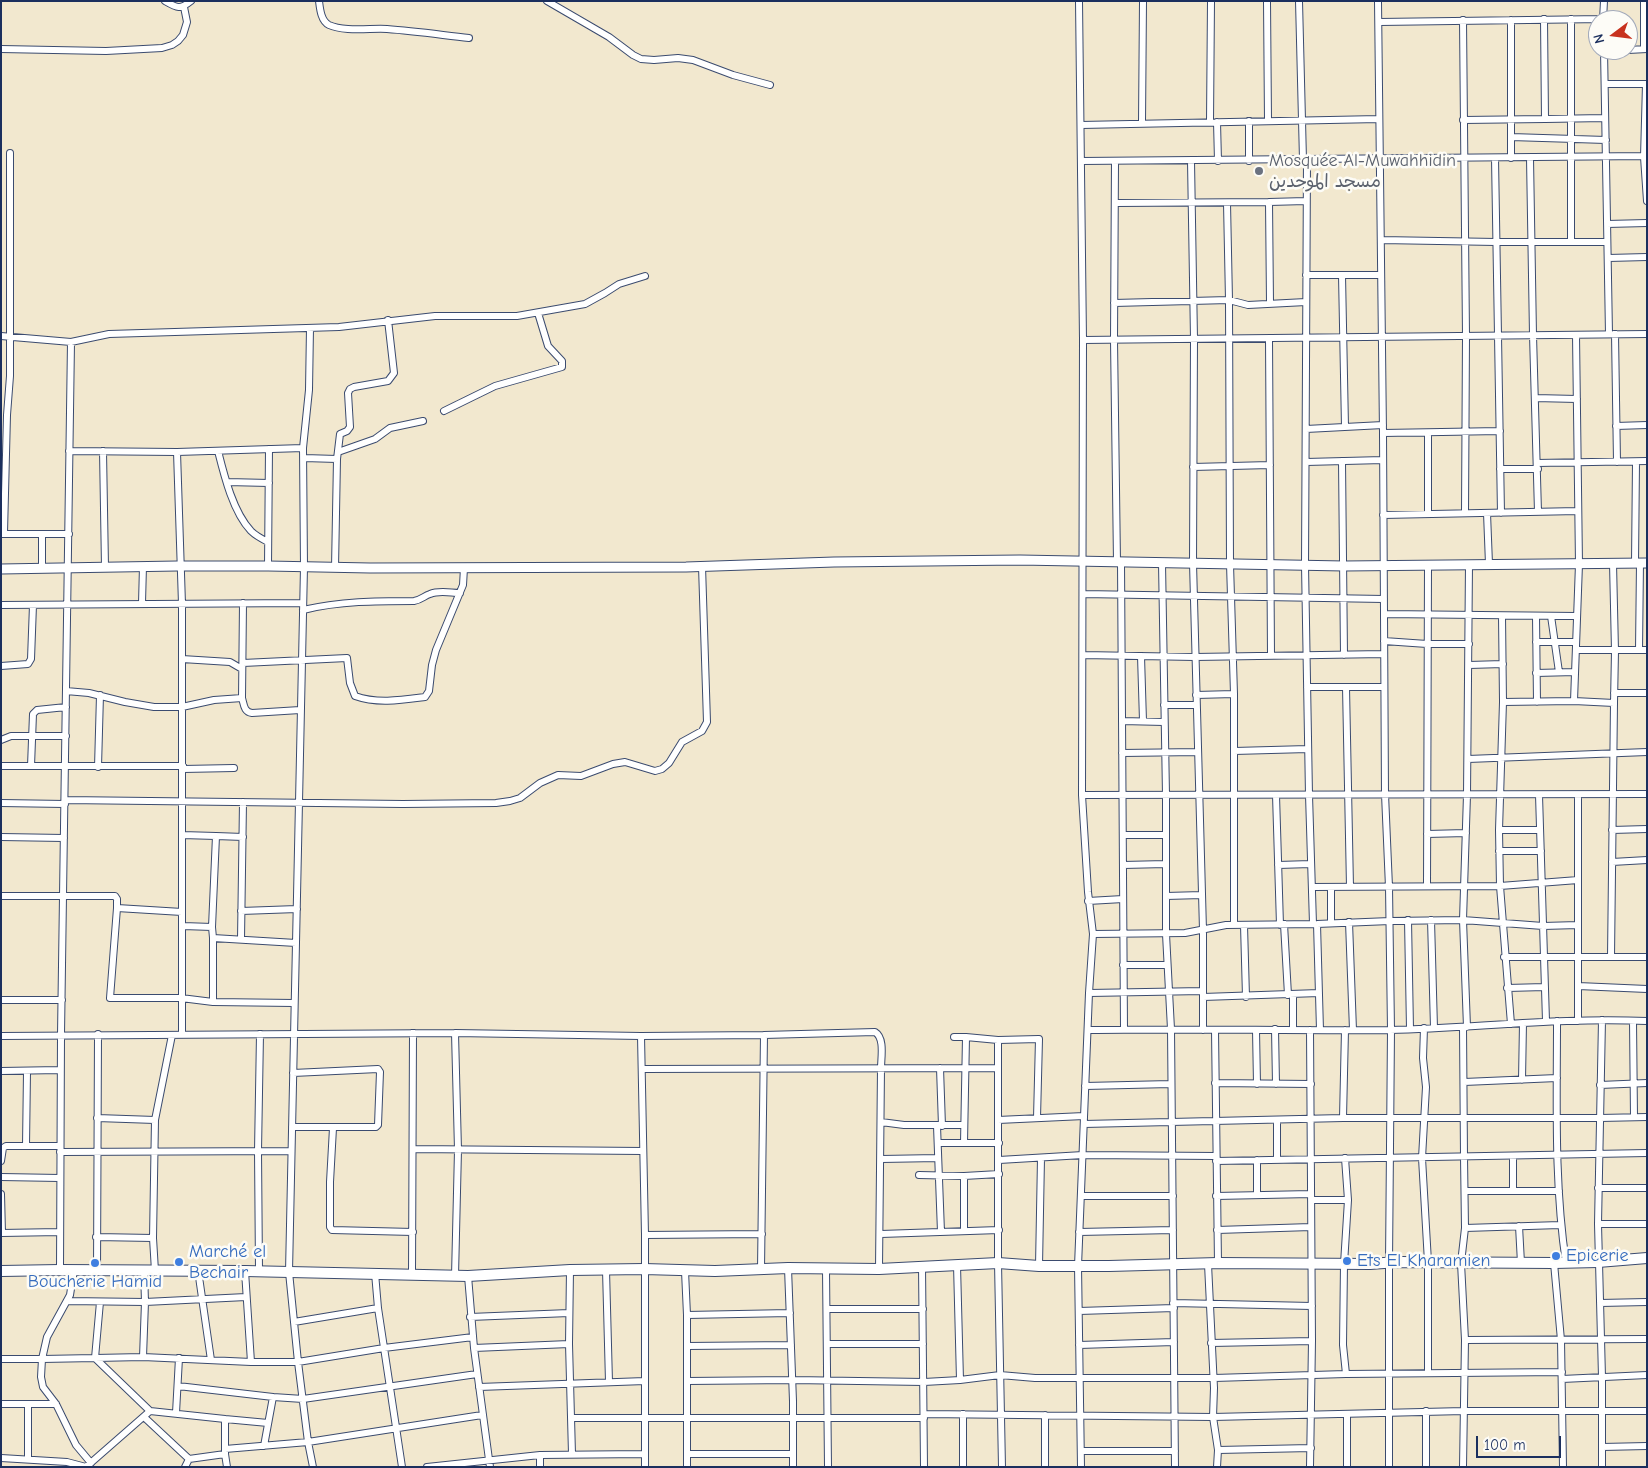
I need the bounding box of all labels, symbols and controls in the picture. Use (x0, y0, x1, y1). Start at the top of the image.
north arrow (1588, 10, 1638, 60)
text: N (1590, 32, 1608, 45)
place label: Mosquée Al-Muwahhidin مسجد الموحدين (1269, 150, 1456, 192)
marker: Mosquée Al-Muwahhidin مسجد الموحدين (1253, 165, 1265, 177)
place label: Marché el Bechair (189, 1241, 266, 1284)
place label: Epicerie (1566, 1245, 1628, 1267)
place label: Ets El Kharamien (1357, 1250, 1490, 1272)
marker: Epicerie (1550, 1250, 1562, 1262)
marker: Ets El Kharamien (1341, 1255, 1353, 1267)
marker: Marché el Bechair (173, 1256, 185, 1268)
marker: Boucherie Hamid (89, 1257, 101, 1269)
place label: Boucherie Hamid (28, 1271, 162, 1293)
scale bar (1478, 1426, 1563, 1458)
text: 100 m (1484, 1436, 1526, 1454)

